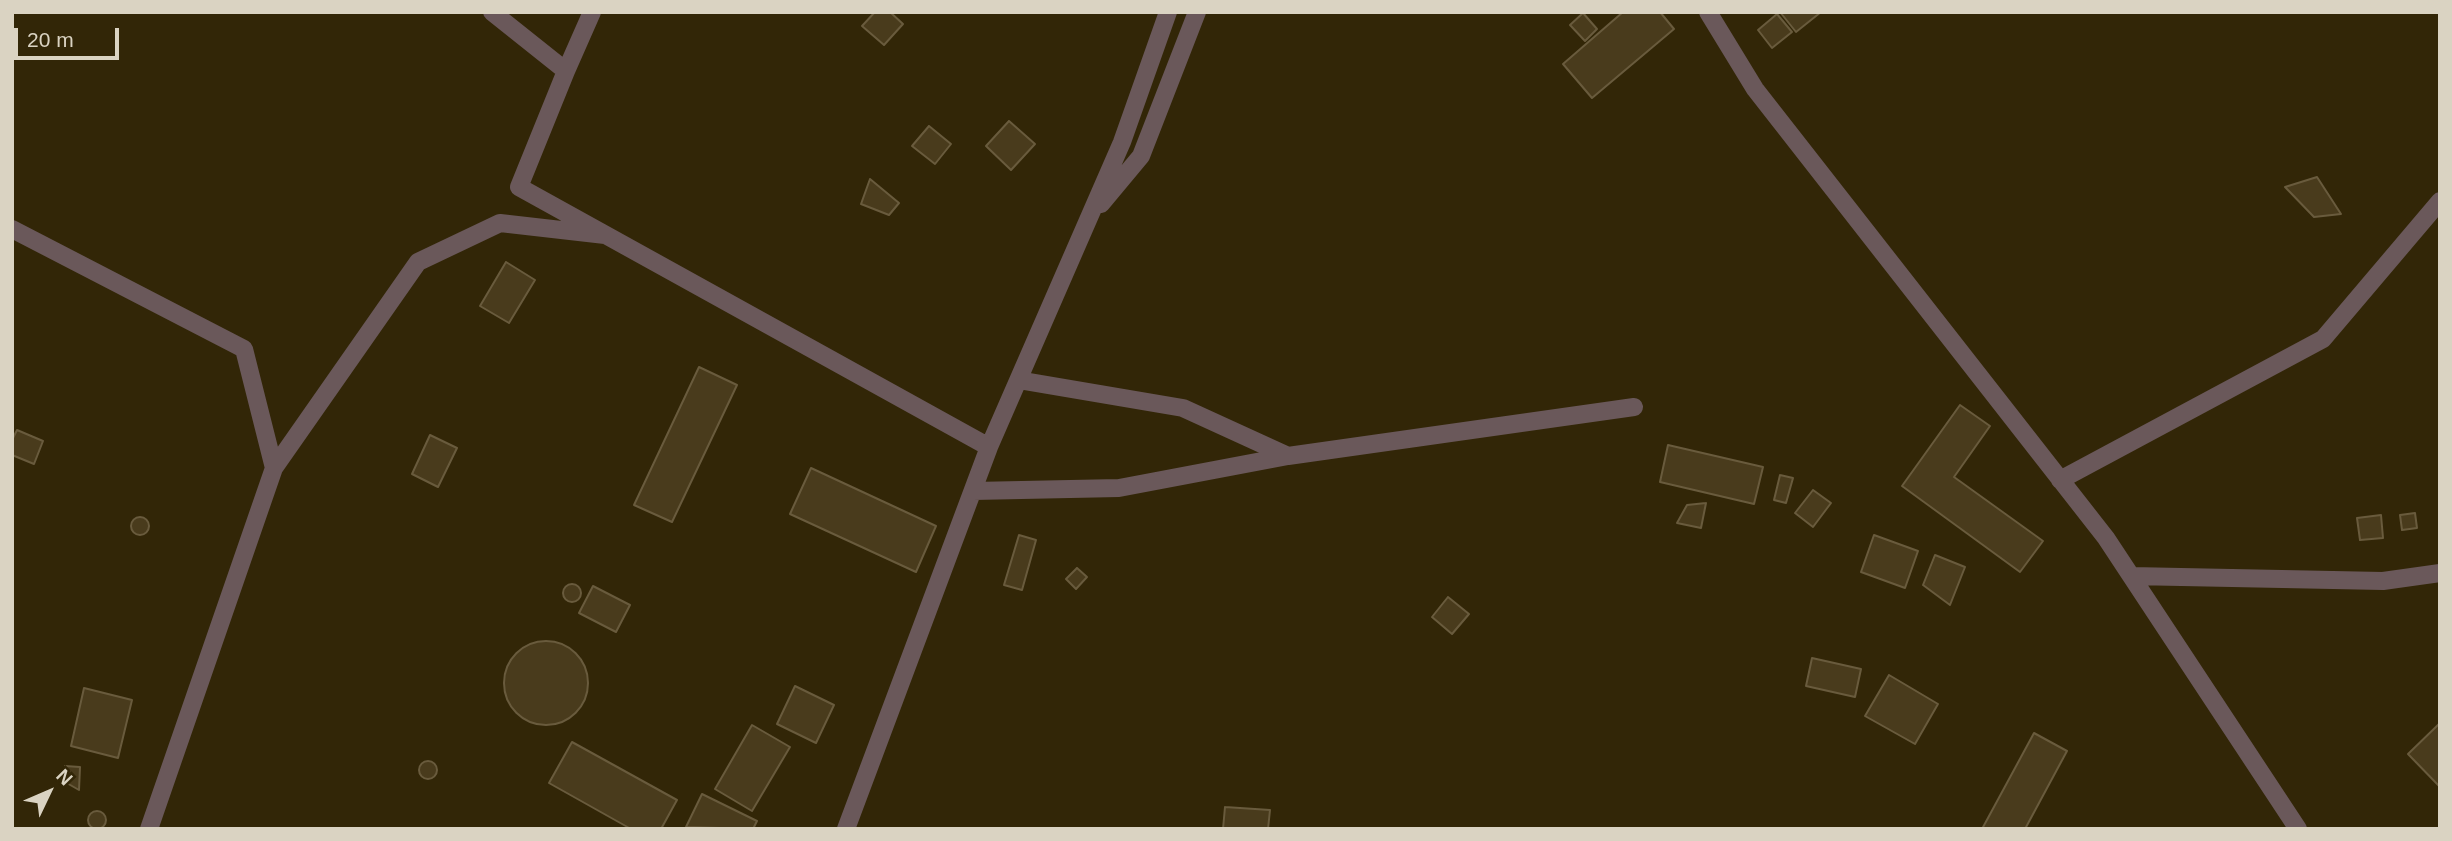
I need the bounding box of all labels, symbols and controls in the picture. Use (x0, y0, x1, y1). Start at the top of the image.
scale bar (18, 14, 122, 58)
text: 20 m (27, 28, 74, 51)
north arrow (14, 757, 84, 827)
text: N (52, 765, 77, 789)

